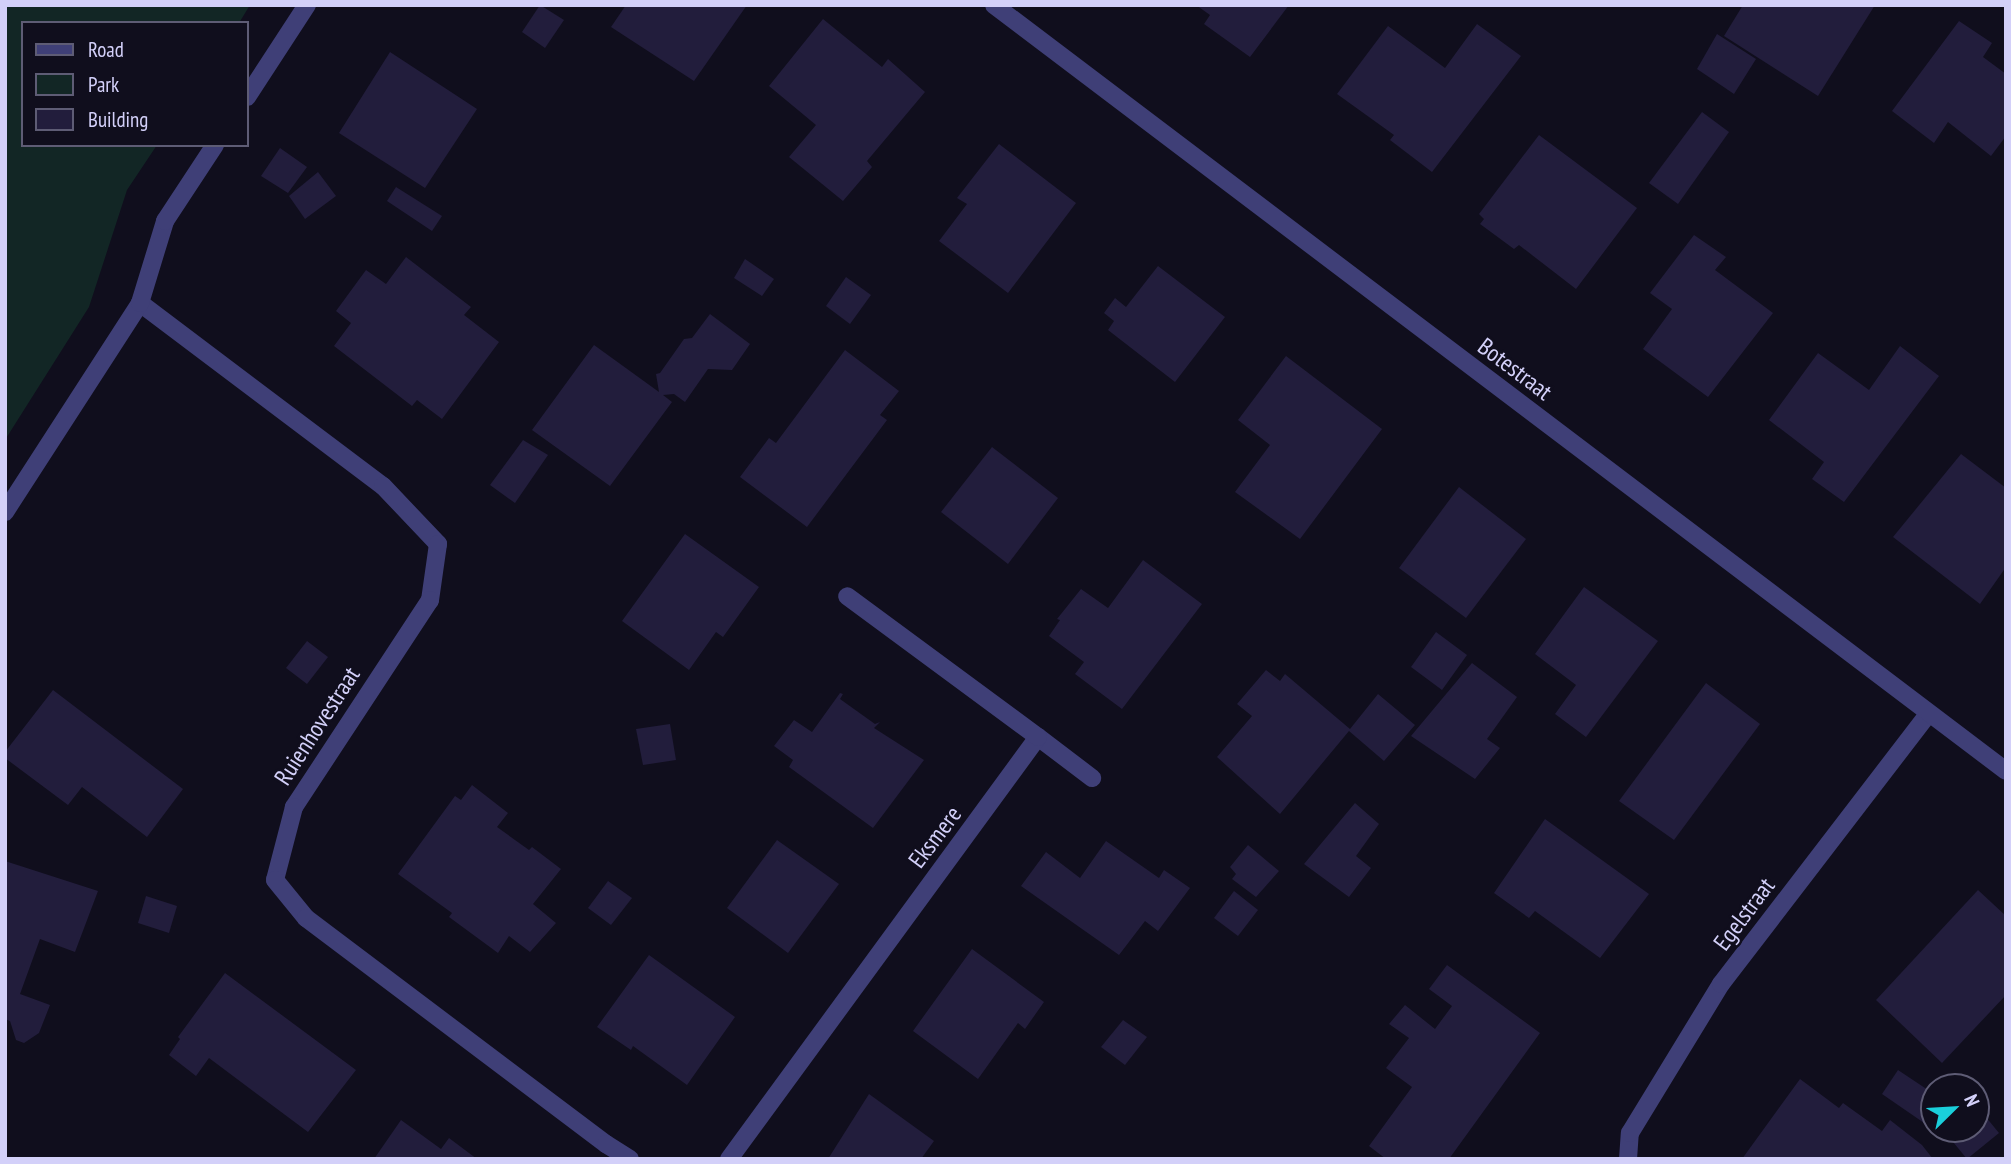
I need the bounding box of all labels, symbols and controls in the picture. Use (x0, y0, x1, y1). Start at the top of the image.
legend (21, 21, 248, 147)
text: Road (88, 36, 124, 63)
text: Park (88, 71, 119, 98)
text: Building (88, 106, 148, 133)
street label: Botestraat (1472, 332, 1558, 406)
street label: Ruienhovestraat (268, 662, 366, 790)
street label: Eksmere (903, 800, 967, 874)
street label: Egelstraat (1707, 872, 1781, 956)
north arrow (1920, 1073, 1990, 1143)
text: N (1959, 1091, 1985, 1110)

